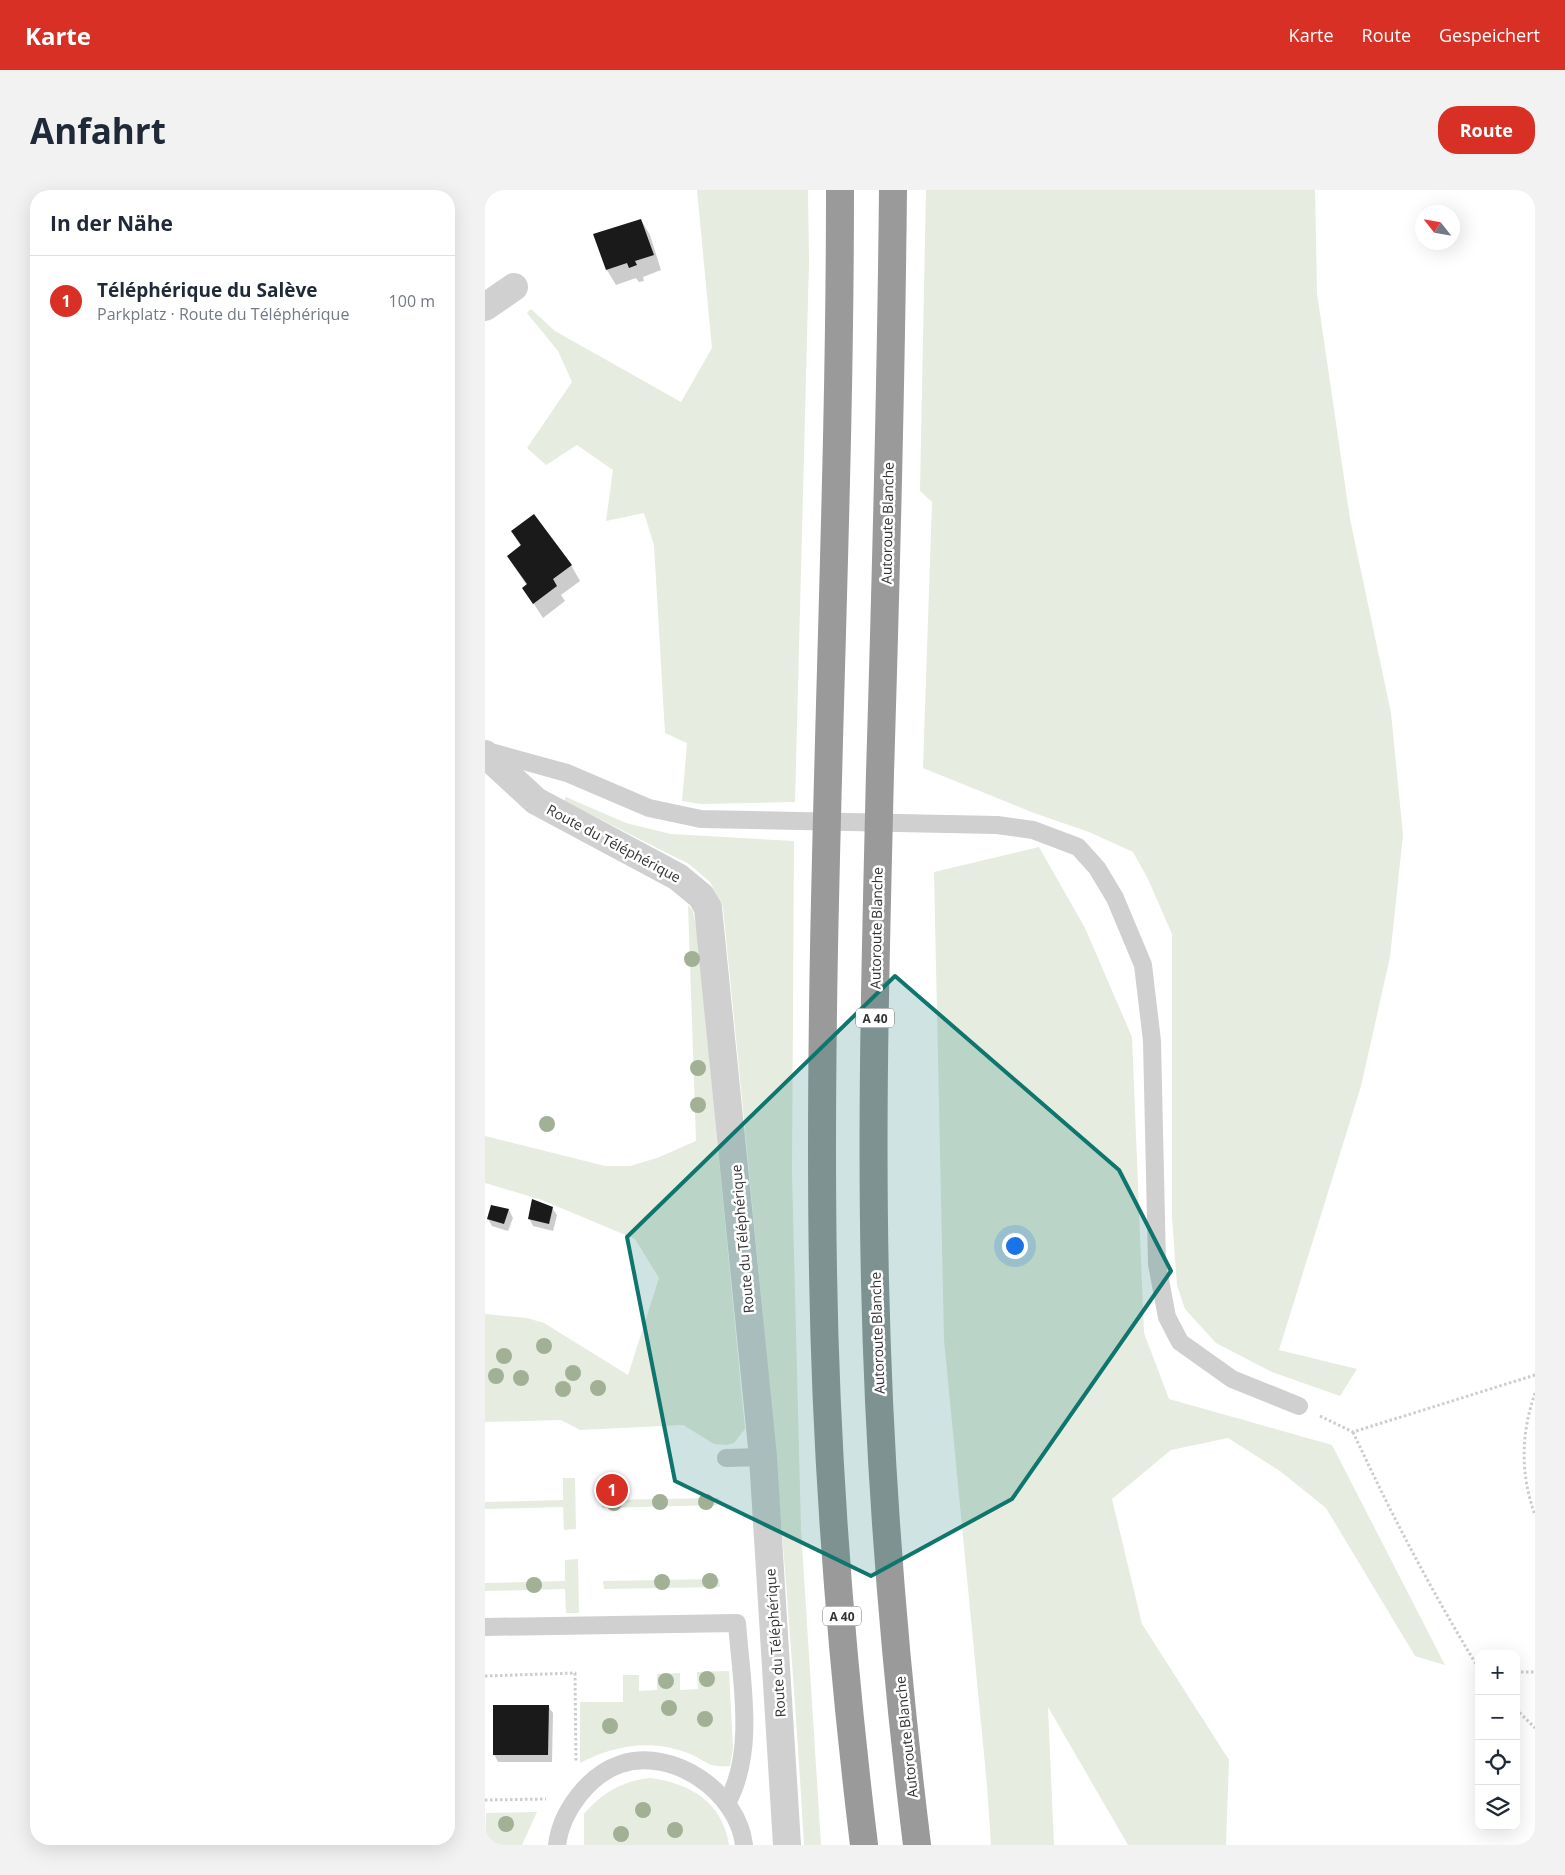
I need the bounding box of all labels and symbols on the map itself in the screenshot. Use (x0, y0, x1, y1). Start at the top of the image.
north arrow (1415, 205, 1460, 250)
street label: Autoroute Blanche (876, 462, 898, 584)
street label: Route du Téléphérique (544, 800, 684, 886)
street label: Autoroute Blanche (865, 867, 887, 989)
road number: A 40 (856, 1008, 894, 1028)
street label: Route du Téléphérique (726, 1164, 758, 1314)
your location (1002, 1233, 1028, 1259)
street label: Autoroute Blanche (865, 1271, 889, 1394)
pin: 1 (596, 1471, 628, 1509)
street label: Route du Téléphérique (760, 1568, 790, 1718)
road number: A 40 (823, 1606, 861, 1625)
street label: Autoroute Blanche (890, 1675, 922, 1799)

